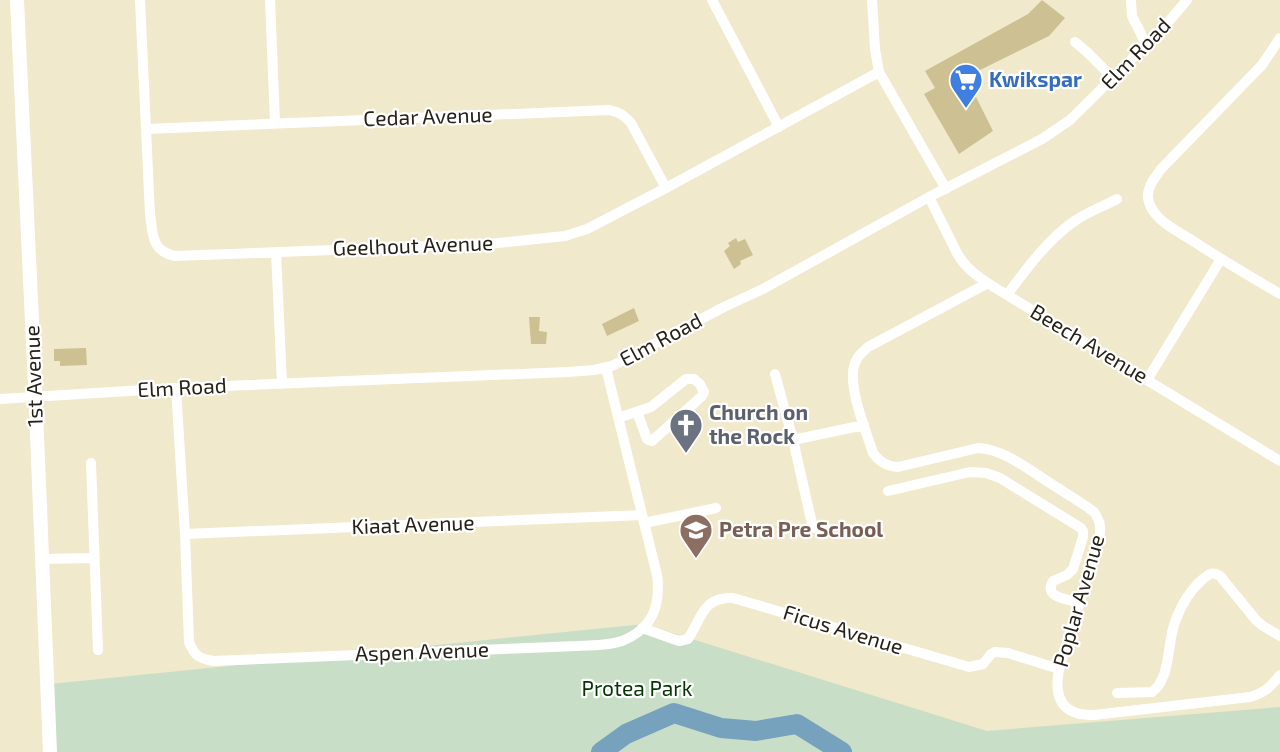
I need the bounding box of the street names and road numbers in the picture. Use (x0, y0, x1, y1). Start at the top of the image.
street label: Elm Road (1095, 12, 1175, 94)
street label: Cedar Avenue (363, 101, 493, 130)
street label: Geelhout Avenue (332, 229, 494, 260)
street label: Beech Avenue (1027, 298, 1153, 388)
street label: Elm Road (615, 307, 706, 371)
street label: 1st Avenue (18, 325, 47, 427)
street label: Elm Road (137, 372, 227, 401)
street label: Kiaat Avenue (351, 509, 475, 538)
street label: Poplar Avenue (1047, 531, 1108, 670)
street label: Ficus Avenue (781, 598, 906, 659)
street label: Aspen Avenue (355, 636, 489, 665)

